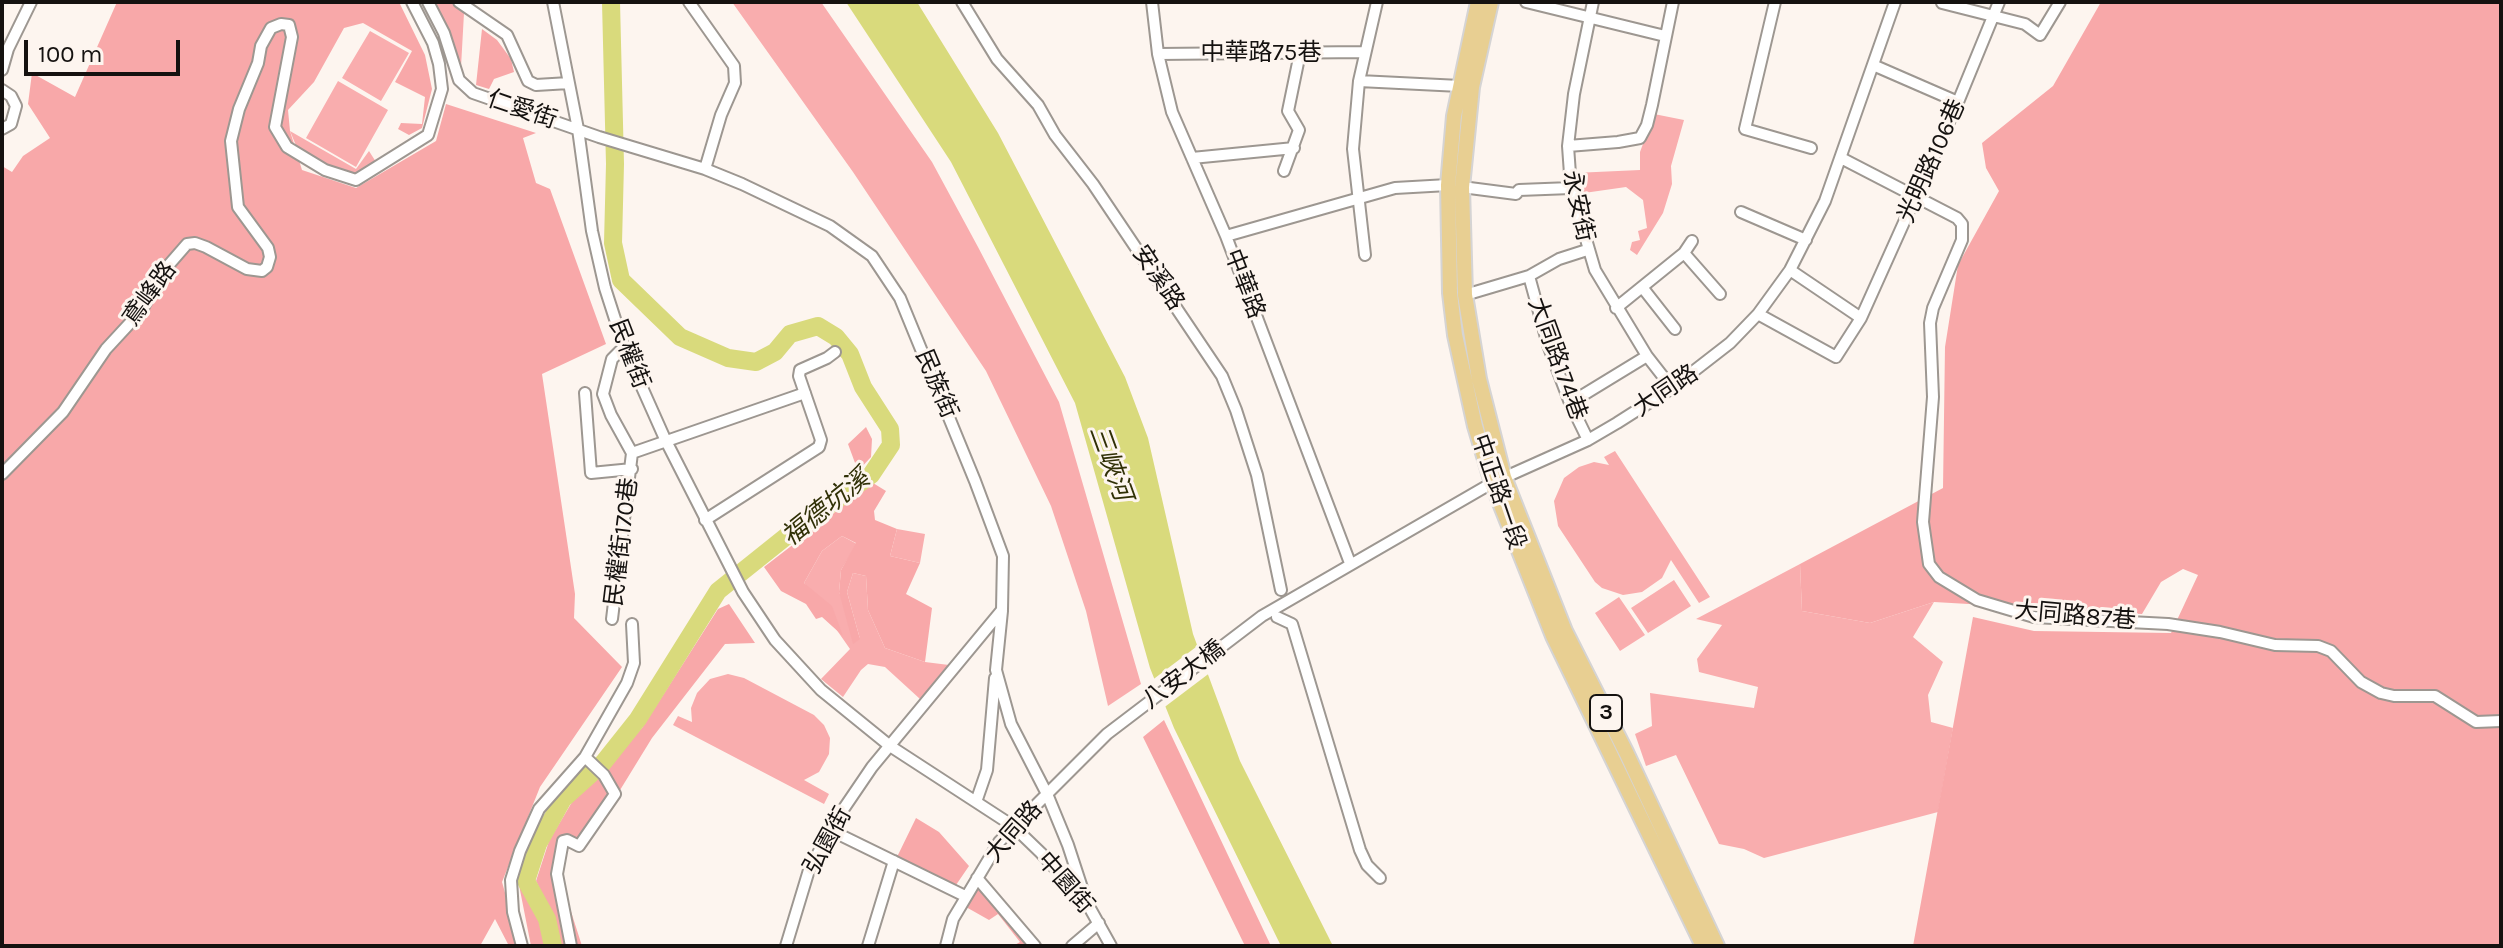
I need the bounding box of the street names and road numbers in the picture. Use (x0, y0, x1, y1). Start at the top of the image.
street label: 中華路75巷 (1201, 39, 1321, 67)
street label: 仁愛街 (483, 85, 561, 135)
street label: 光明路106巷 (1892, 95, 1972, 227)
street label: 永安街 (1556, 168, 1600, 244)
street label: 安溪路 (1126, 240, 1190, 316)
street label: 中華路 (1218, 245, 1270, 323)
street label: 鳶峰路 (117, 256, 183, 332)
street label: 大同路174巷 (1521, 294, 1593, 424)
street label: 民權街 (603, 315, 655, 393)
street label: 民族街 (909, 345, 963, 423)
street label: 大同路 (1628, 359, 1704, 423)
street label: 中正路一段 (1465, 431, 1531, 553)
street label: 民權街170巷 (600, 476, 644, 608)
street label: 大同路87巷 (2013, 596, 2137, 636)
street label: 八安大橋 (1137, 635, 1231, 715)
road number: 3 (1590, 695, 1622, 731)
street label: 大同路 (980, 795, 1048, 869)
street label: 弘園街 (798, 803, 858, 879)
street label: 中園街 (1031, 846, 1099, 920)

